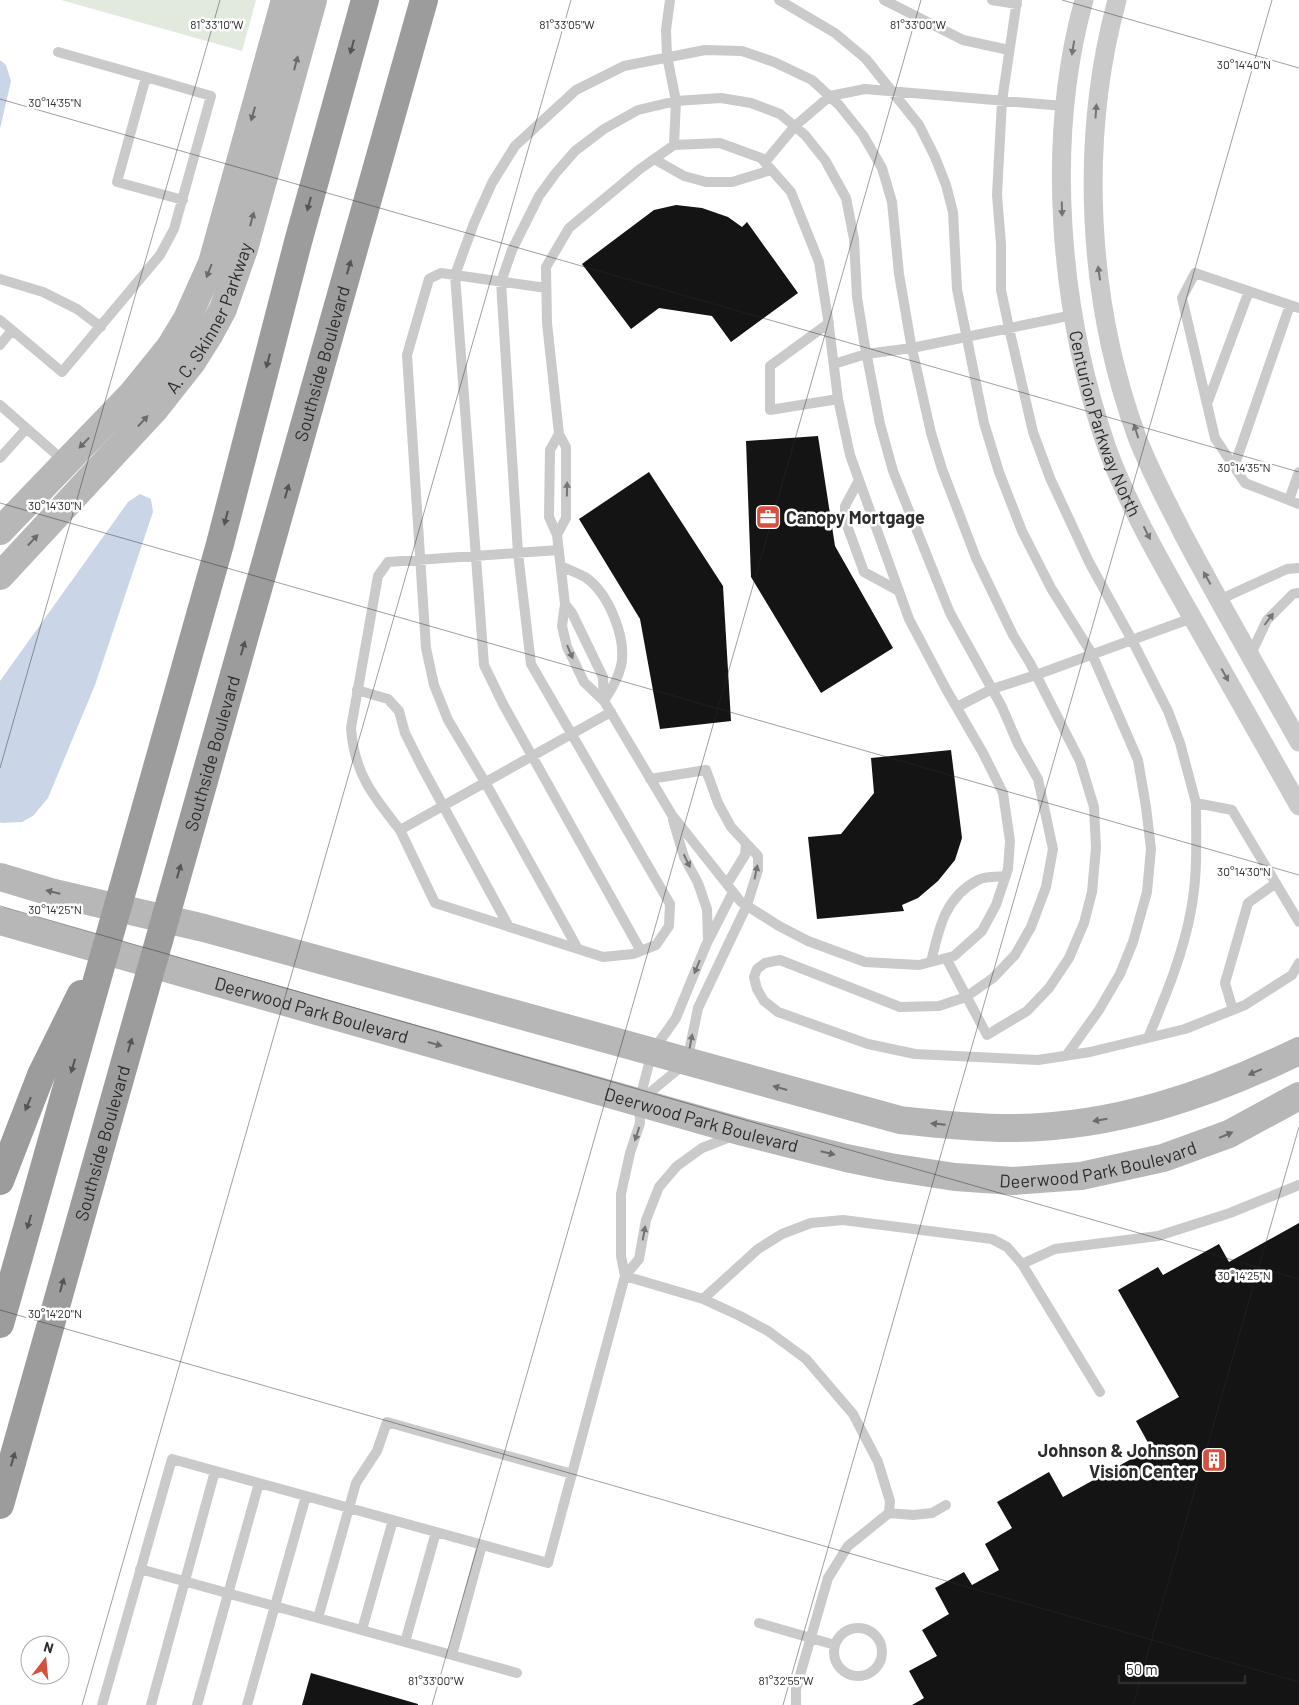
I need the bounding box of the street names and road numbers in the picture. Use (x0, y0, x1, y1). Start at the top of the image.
street label: A. C. Skinner Parkway (161, 240, 256, 397)
street label: Southside Boulevard (289, 283, 354, 444)
street label: Centurion Parkway North (1065, 329, 1146, 520)
street label: Southside Boulevard (179, 673, 244, 834)
street label: Deerwood Park Boulevard (212, 972, 411, 1047)
street label: Southside Boulevard (70, 1063, 134, 1223)
street label: Deerwood Park Boulevard (602, 1082, 801, 1157)
street label: Deerwood Park Boulevard (999, 1136, 1199, 1192)

